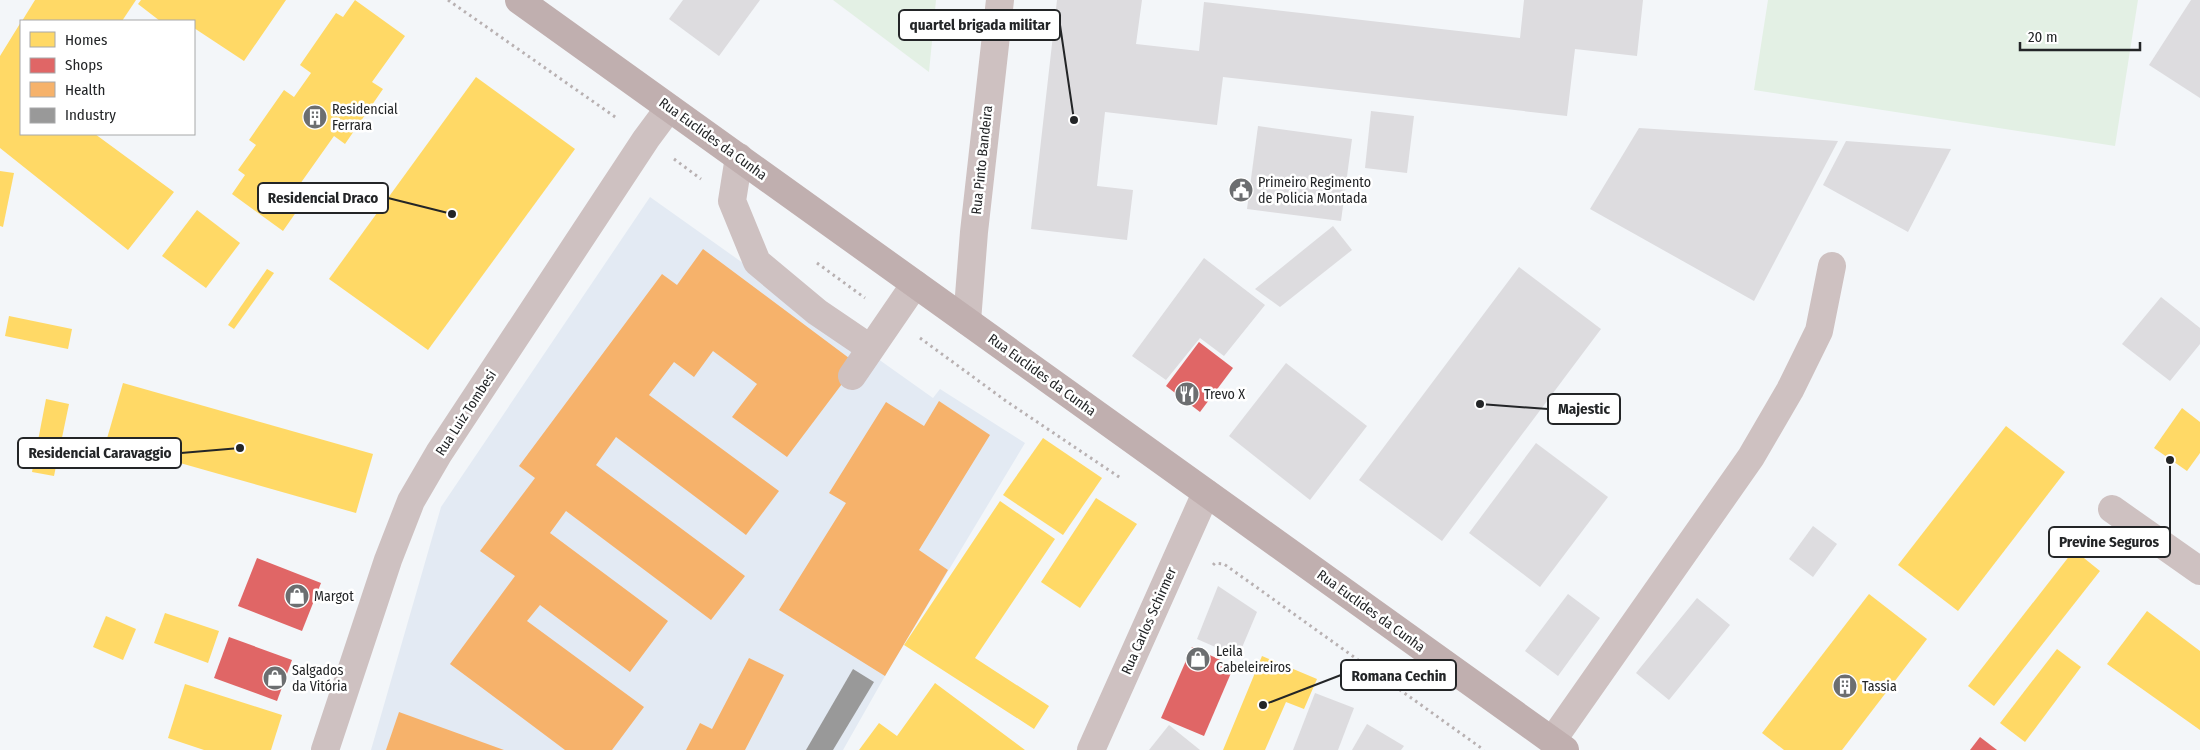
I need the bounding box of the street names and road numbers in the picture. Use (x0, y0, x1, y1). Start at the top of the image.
street label: Rua Euclides da Cunha (656, 94, 770, 184)
street label: Rua Pinto Bandeira (968, 105, 996, 215)
street label: Rua Euclides da Cunha (985, 330, 1099, 420)
street label: Rua Luiz Tombesi (432, 367, 500, 459)
street label: Rua Carlos Schirmer (1118, 565, 1180, 677)
street label: Rua Euclides da Cunha (1314, 566, 1428, 656)

